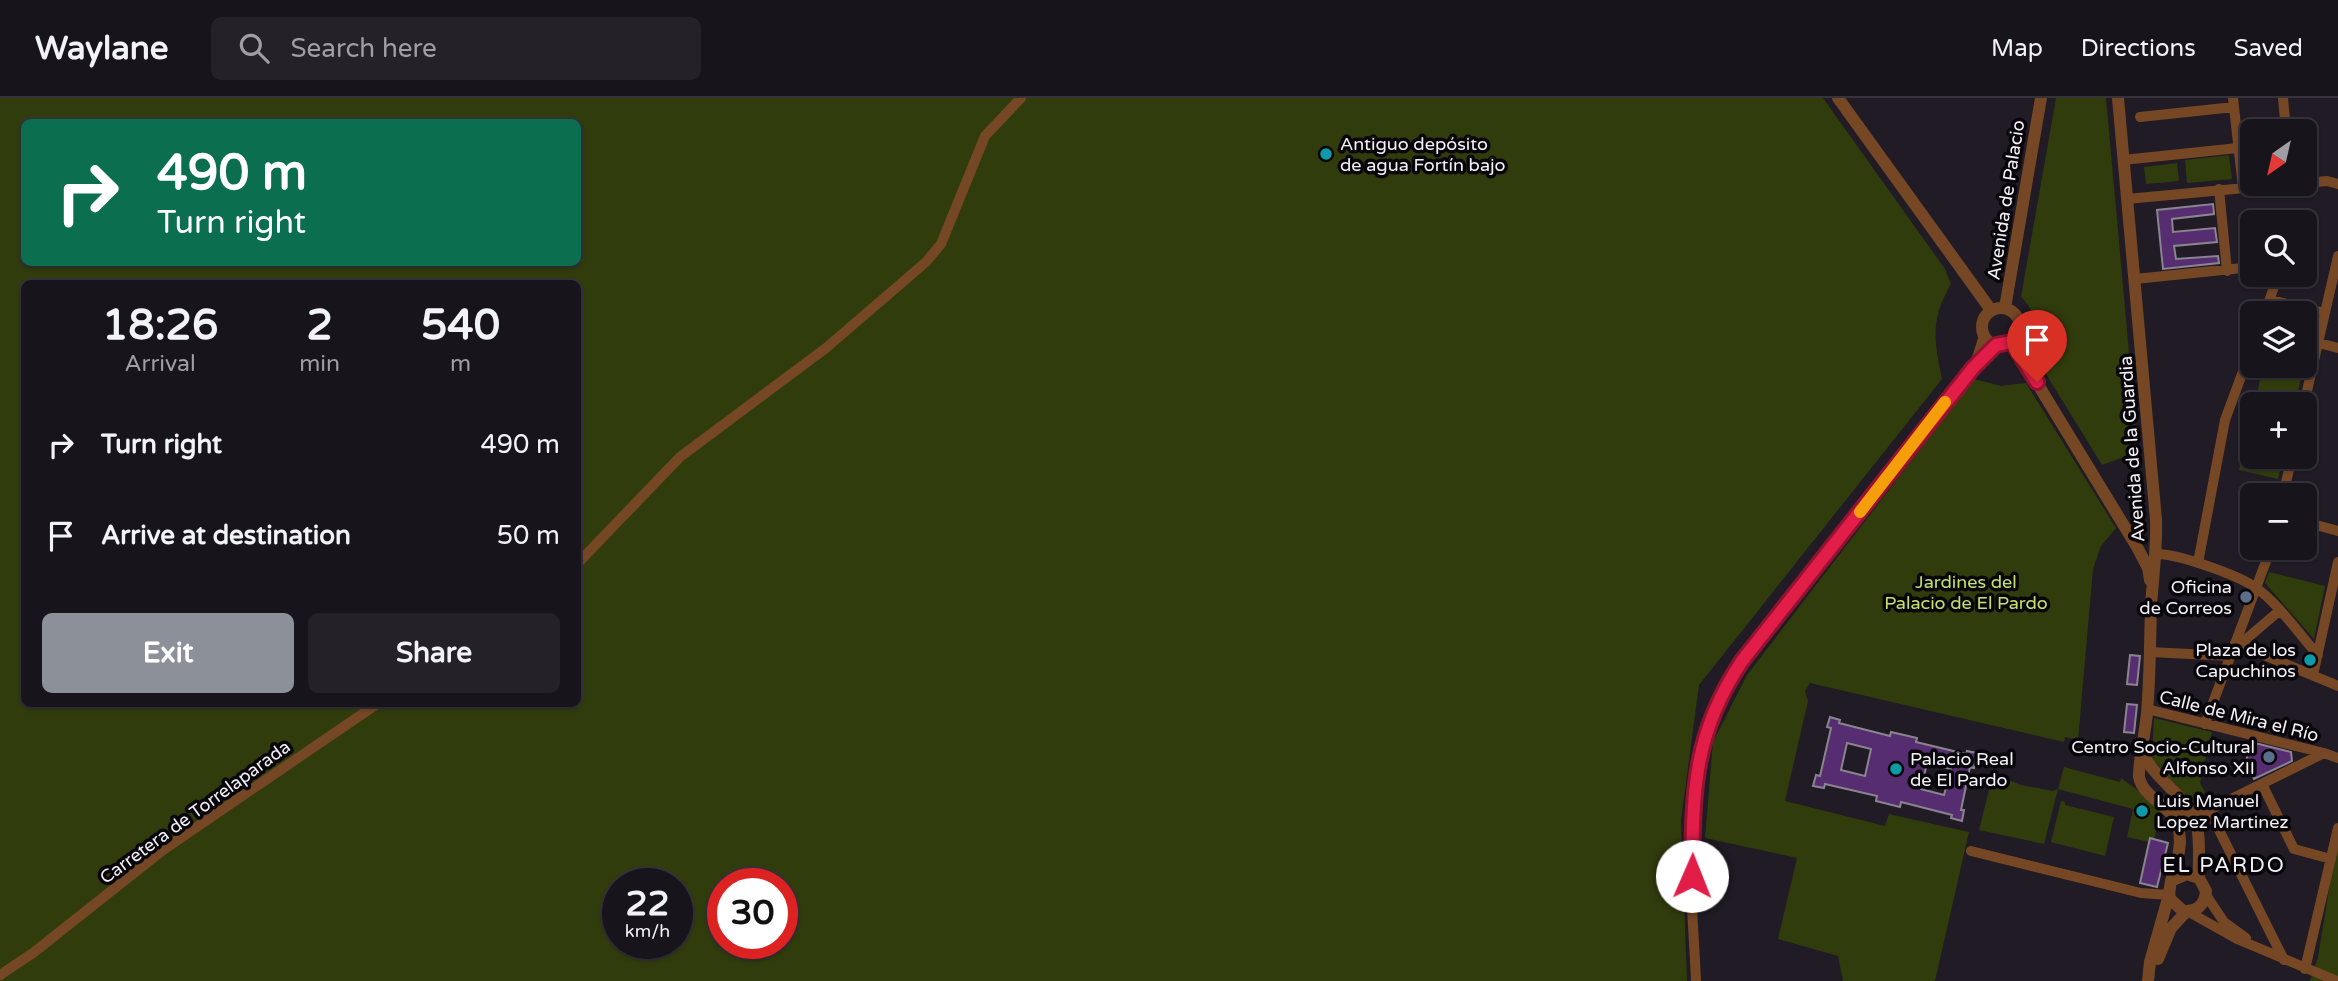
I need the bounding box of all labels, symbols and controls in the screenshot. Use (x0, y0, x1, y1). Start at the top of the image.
search box (211, 17, 701, 80)
text: Waylane (35, 29, 169, 68)
icon: search (235, 29, 273, 67)
text: Search here (291, 33, 437, 64)
text: Map (1991, 34, 2043, 63)
text: Directions (2081, 34, 2196, 63)
text: Saved (2234, 34, 2303, 63)
street label: Avenida de Palacio (1982, 118, 2030, 282)
north arrow (2240, 119, 2317, 196)
map controls (2240, 119, 2317, 560)
place label: Antiguo depósito de agua Fortín bajo (1340, 133, 1506, 176)
text: 490 m (157, 144, 307, 203)
marker: Antiguo depósito de agua Fortín bajo (1318, 146, 1334, 162)
icon: right (42, 147, 133, 238)
text: Turn right (157, 204, 306, 242)
button: search (2240, 210, 2317, 287)
text: 18:26 (102, 300, 218, 351)
text: 2 (306, 300, 333, 351)
text: 540 (421, 300, 500, 351)
button: layers (2240, 301, 2317, 378)
pin (2007, 310, 2067, 382)
icon: arrive (2018, 321, 2056, 359)
text: Arrival (125, 350, 196, 378)
text: min (299, 350, 340, 378)
text: m (450, 350, 471, 378)
street label: Avenida de la Guardia (2115, 355, 2149, 543)
button: + (2240, 392, 2317, 469)
icon: right (42, 426, 80, 464)
text: Turn right (101, 429, 222, 460)
text: 490 m (480, 429, 560, 460)
button: − (2240, 483, 2317, 560)
icon: arrive (42, 517, 80, 555)
text: Arrive at destination (101, 520, 351, 551)
text: 50 m (497, 520, 560, 551)
park label: Jardines del Palacio de El Pardo (1884, 571, 2048, 614)
place label: Oficina de Correos (2139, 576, 2232, 619)
marker: Oficina de Correos (2238, 589, 2254, 605)
button: Exit (42, 613, 294, 693)
button: Share (308, 613, 560, 693)
place label: Plaza de los Capuchinos (2195, 639, 2296, 682)
marker: Plaza de los Capuchinos (2302, 652, 2318, 668)
street label: Calle de Mira el Río (2157, 686, 2321, 746)
street label: Carretera de Torrelaparada (95, 735, 295, 889)
place label: Centro Socio-Cultural Alfonso XII (2071, 736, 2255, 779)
place label: Palacio Real de El Pardo (1910, 748, 2014, 791)
marker: Centro Socio-Cultural Alfonso XII (2261, 749, 2277, 765)
marker: Palacio Real de El Pardo (1888, 761, 1904, 777)
place label: Luis Manuel Lopez Martinez (2156, 790, 2288, 833)
marker: Luis Manuel Lopez Martinez (2134, 803, 2150, 819)
position arrow (1655, 839, 1729, 913)
district label: EL PARDO (2162, 853, 2286, 878)
speed limit sign: 30 (707, 868, 798, 959)
text: 22 (626, 883, 669, 925)
text: km/h (625, 920, 670, 942)

